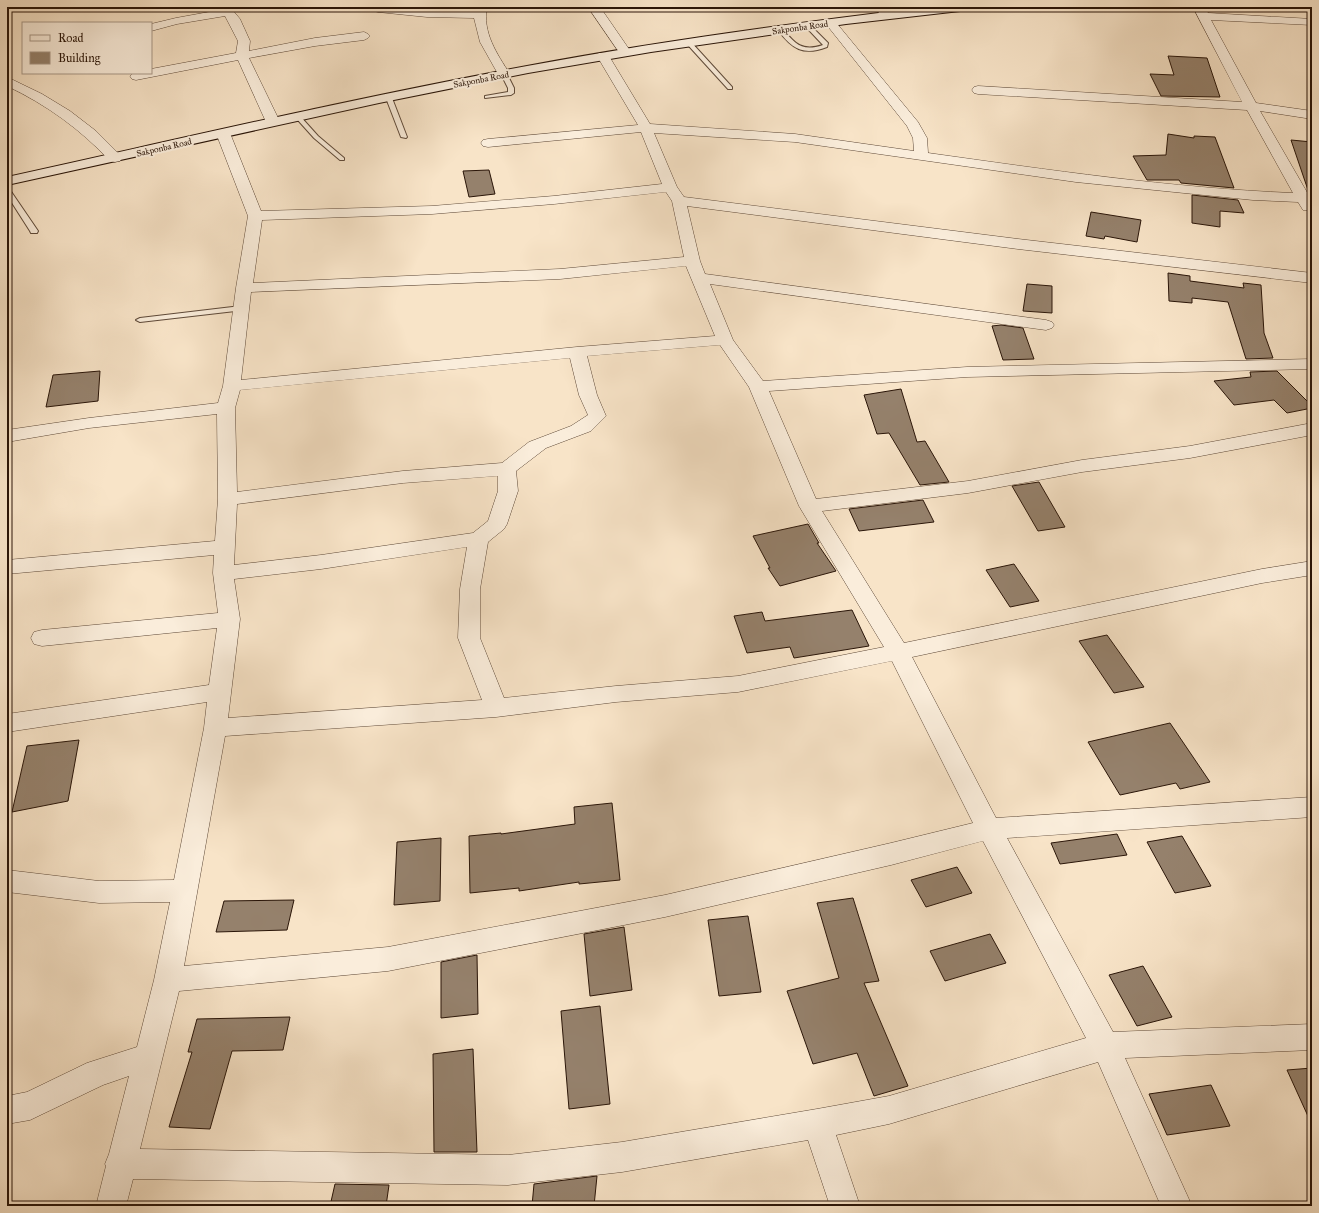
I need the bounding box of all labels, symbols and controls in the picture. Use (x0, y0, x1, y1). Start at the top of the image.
street label: Sakponba Road (771, 18, 829, 36)
legend (22, 22, 152, 74)
text: Road (58, 31, 84, 45)
text: Building (58, 51, 101, 66)
street label: Sakponba Road (452, 68, 510, 90)
street label: Sakponba Road (135, 135, 193, 159)

